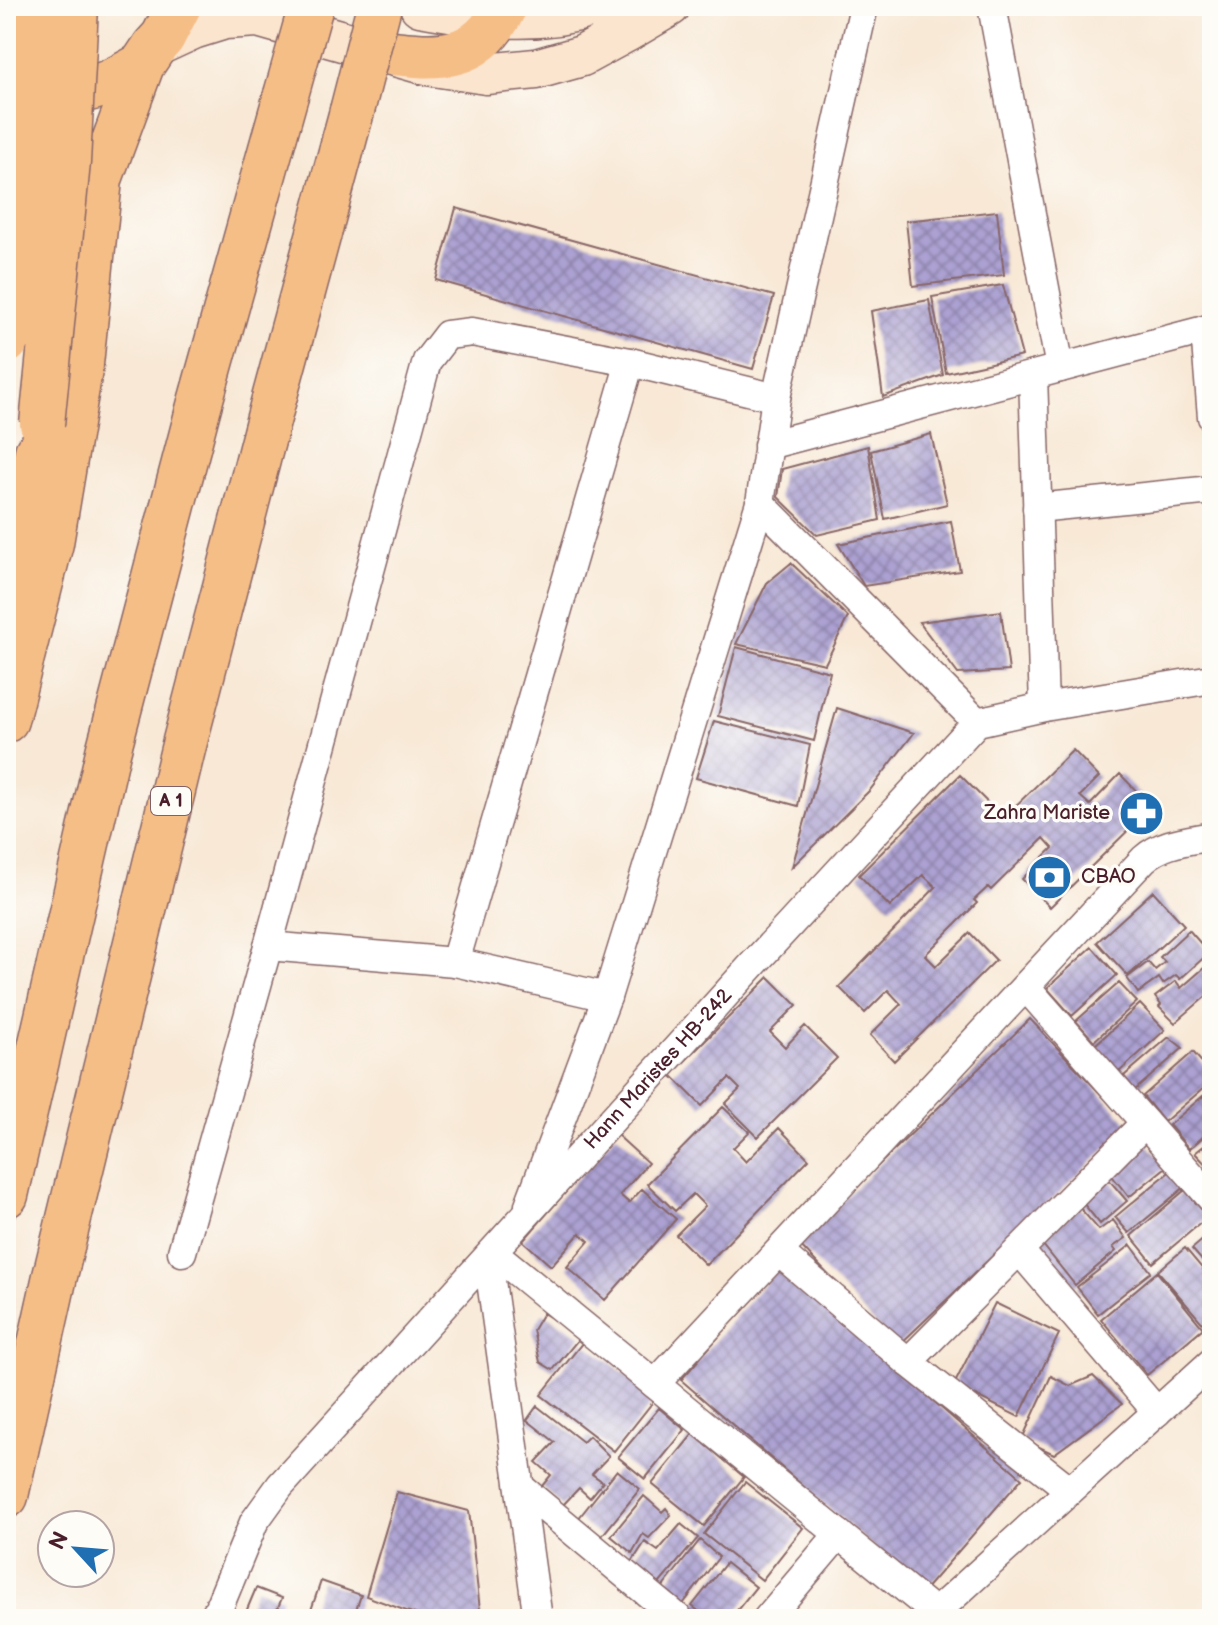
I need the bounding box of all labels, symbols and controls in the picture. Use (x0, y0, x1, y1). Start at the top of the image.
road number: A 1 (151, 787, 191, 815)
pharmacy icon: Zahra Mariste (1117, 789, 1165, 837)
place label: Zahra Mariste (983, 801, 1110, 825)
bank icon: CBAO (1026, 853, 1074, 901)
place label: CBAO (1081, 865, 1136, 889)
street label: Hann Maristes HB-242 (579, 984, 737, 1154)
north arrow (36, 1509, 116, 1589)
text: N (44, 1528, 75, 1554)

